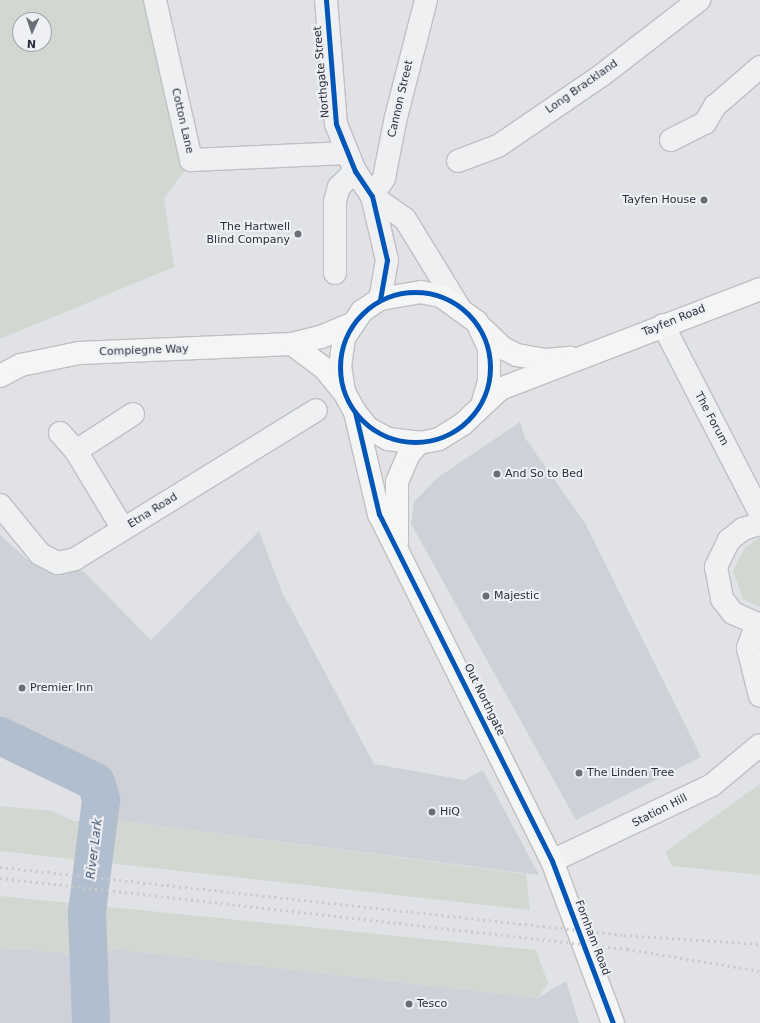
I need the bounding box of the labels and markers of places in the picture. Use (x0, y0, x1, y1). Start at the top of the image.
place label: Tayfen House (622, 193, 696, 207)
marker: Tayfen House (699, 195, 709, 205)
place label: The Hartwell Blind Company (207, 221, 290, 247)
marker: The Hartwell Blind Company (293, 229, 303, 239)
place label: And So to Bed (505, 467, 583, 481)
marker: And So to Bed (492, 469, 502, 479)
place label: Majestic (494, 589, 539, 603)
marker: Majestic (481, 591, 491, 601)
place label: Premier Inn (30, 681, 93, 695)
marker: Premier Inn (17, 683, 27, 693)
place label: The Linden Tree (587, 766, 674, 780)
marker: The Linden Tree (574, 768, 584, 778)
place label: HiQ (440, 805, 460, 819)
marker: HiQ (427, 807, 437, 817)
place label: Tesco (417, 997, 447, 1011)
marker: Tesco (404, 999, 414, 1009)

